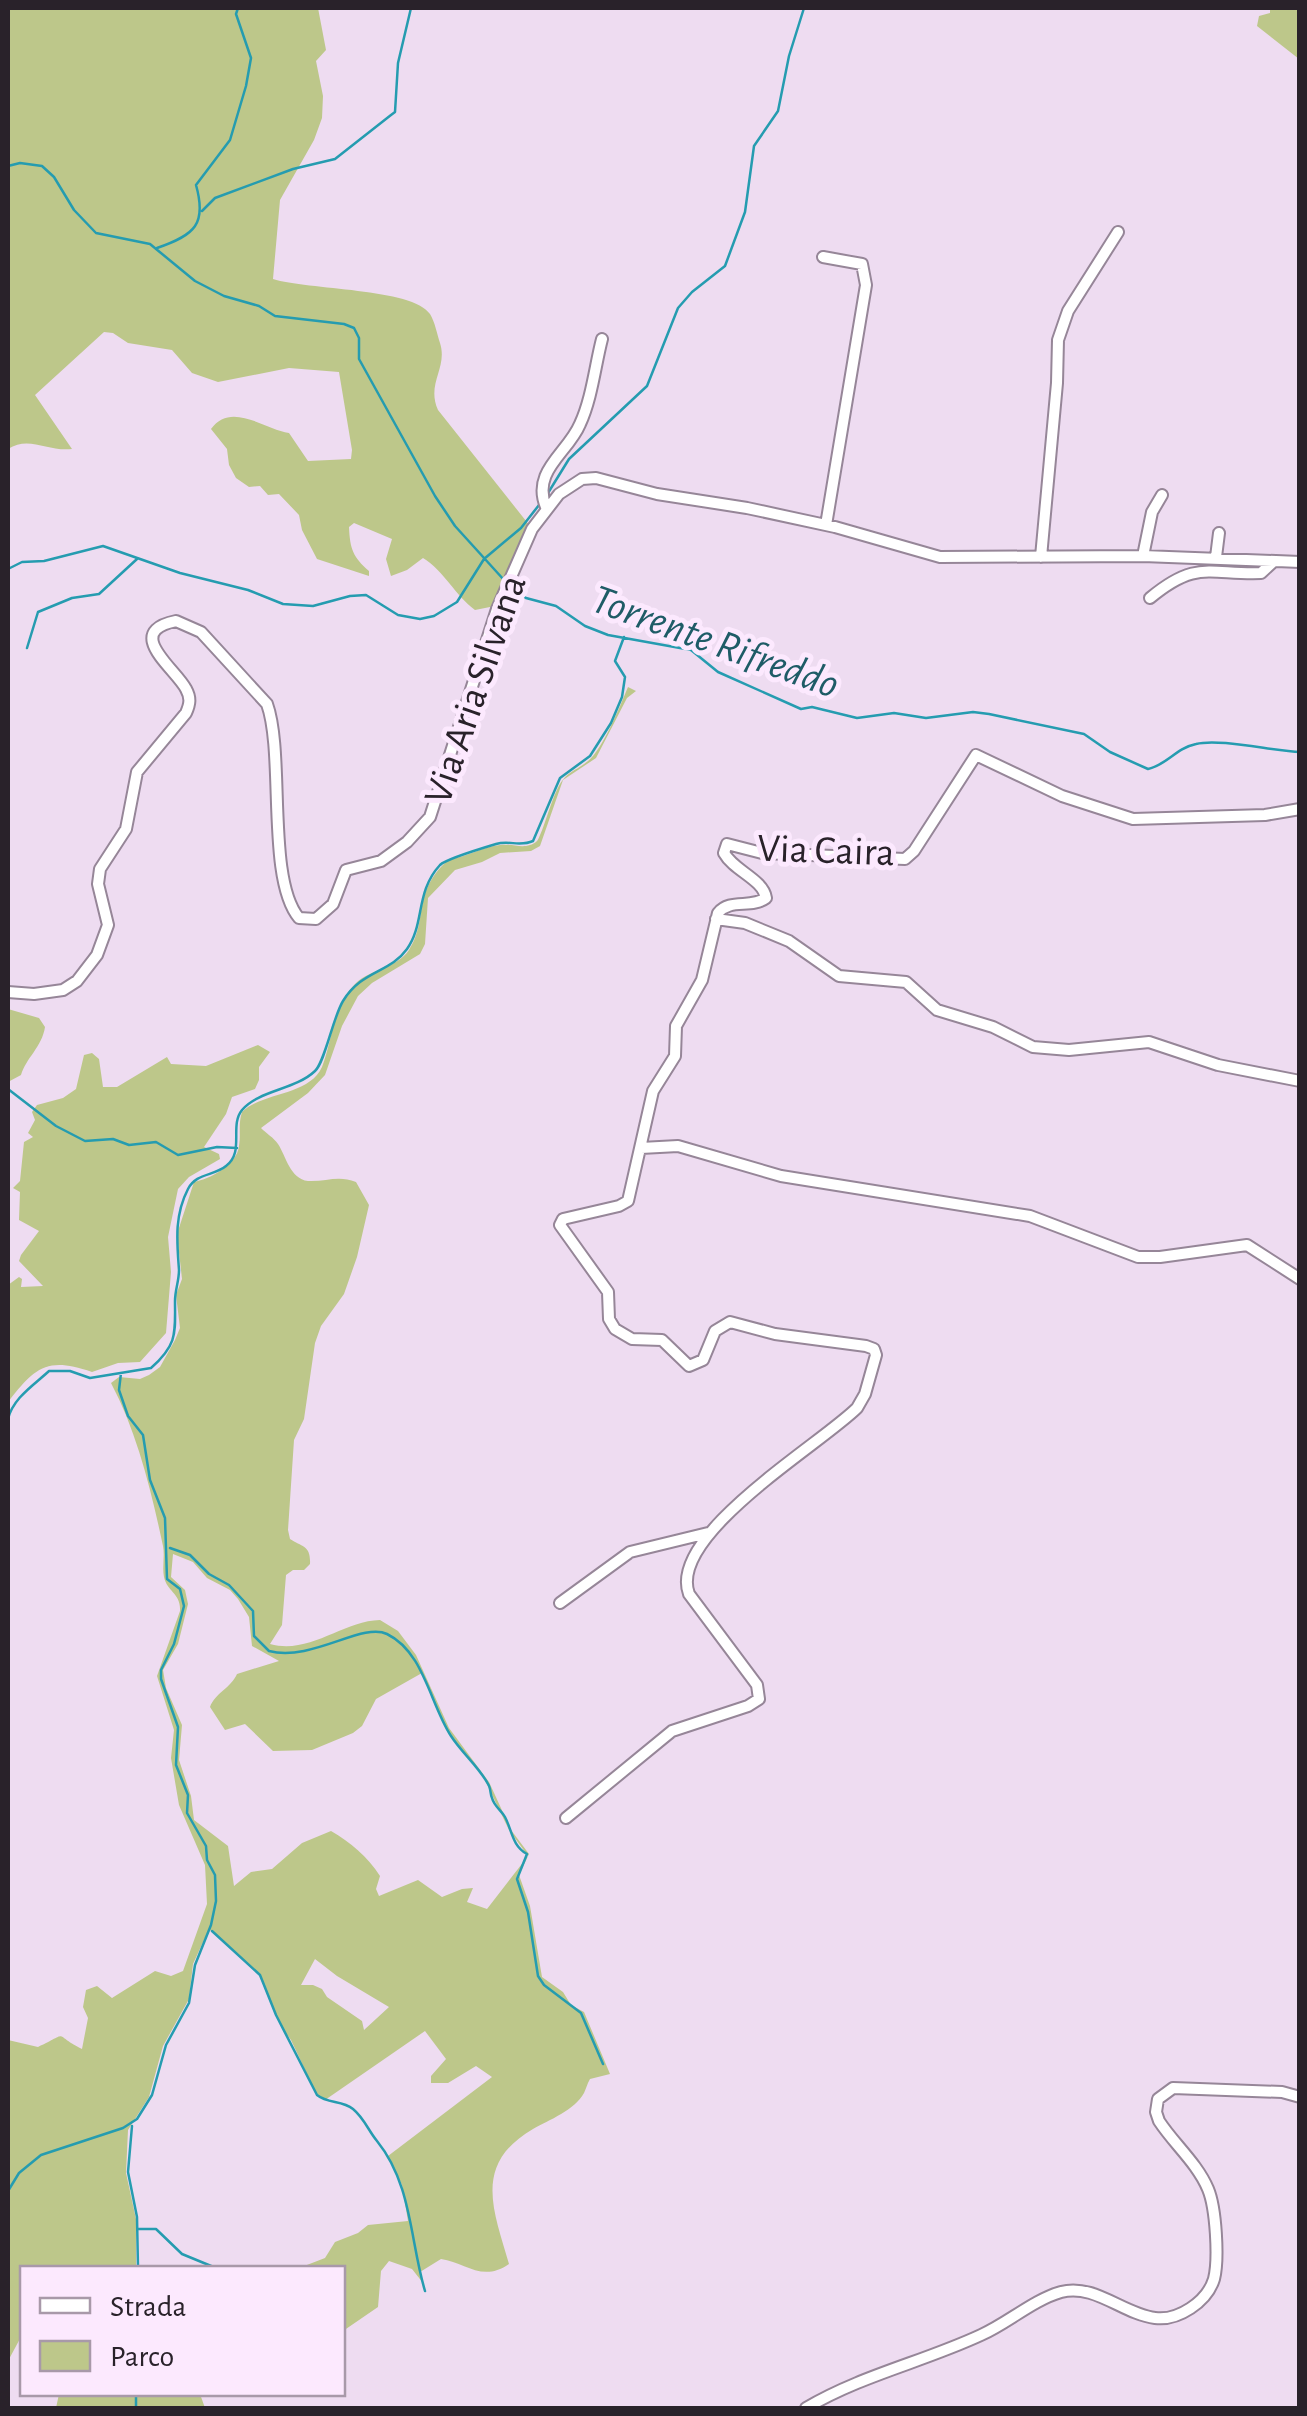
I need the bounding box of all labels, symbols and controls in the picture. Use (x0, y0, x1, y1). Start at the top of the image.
street label: Via Aria Silvana (418, 570, 534, 809)
water label: Torrente Rifreddo (586, 578, 844, 706)
street label: Via Caira (757, 829, 895, 873)
legend (20, 2266, 345, 2396)
text: Strada (110, 2292, 186, 2322)
text: Parco (110, 2342, 174, 2372)

